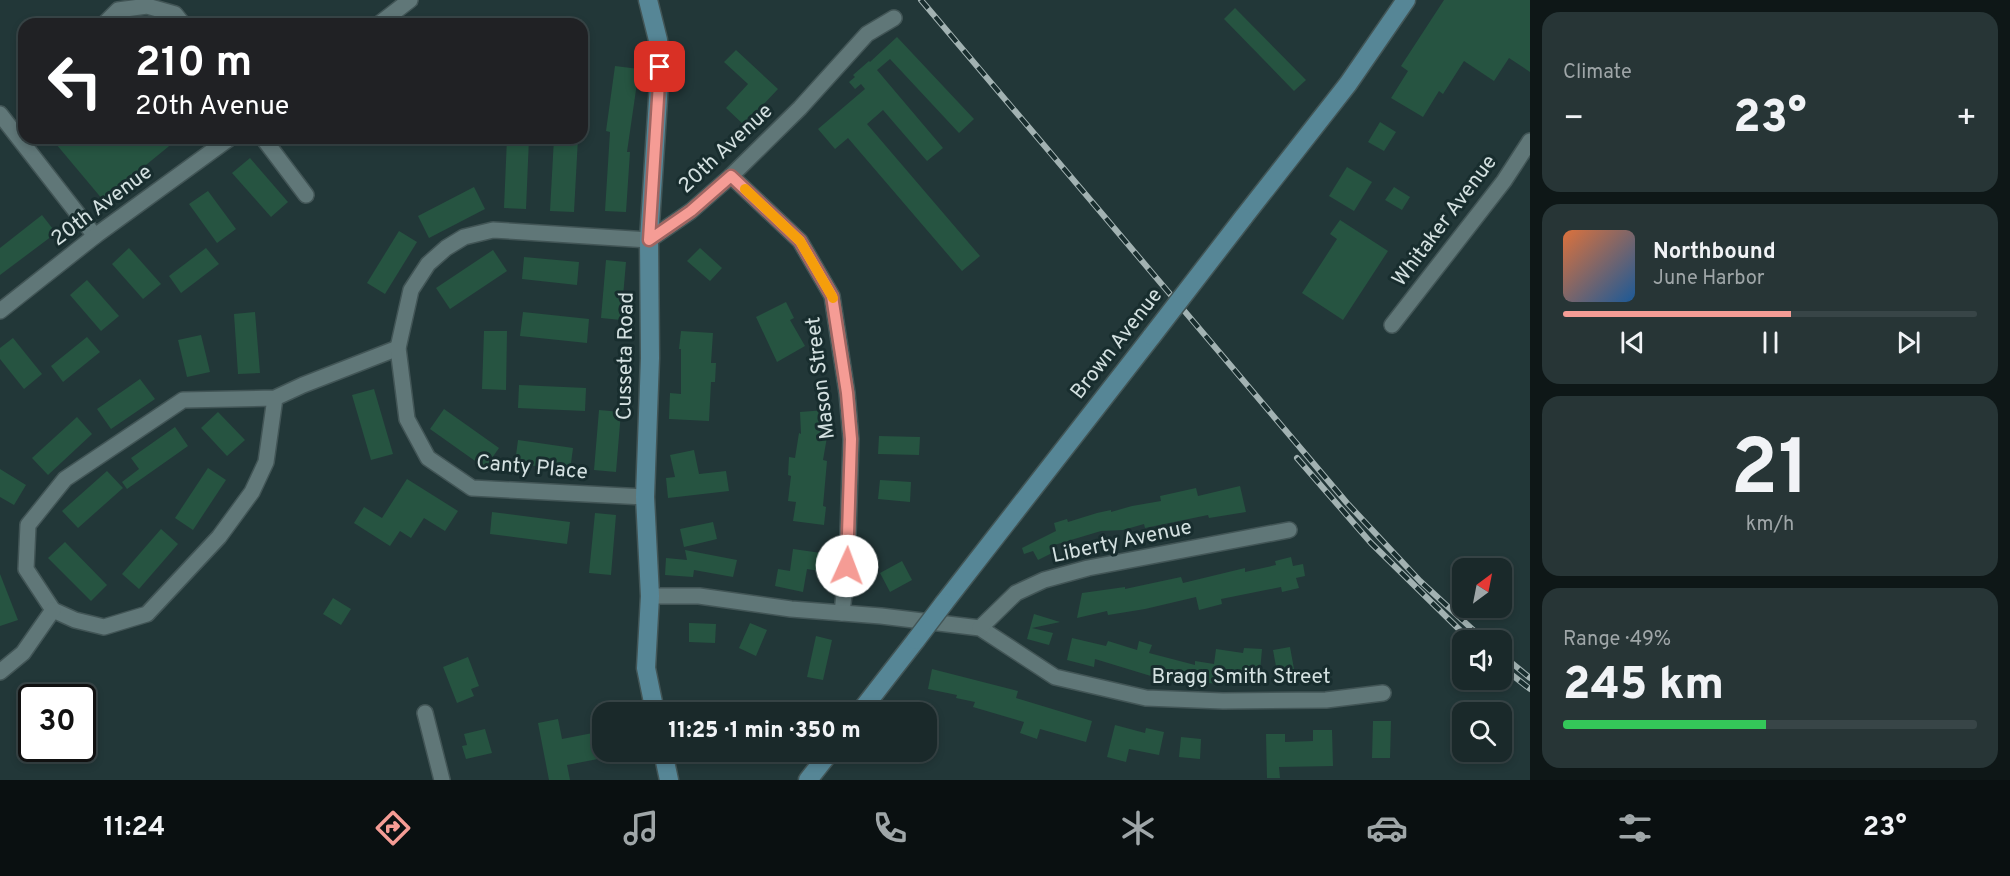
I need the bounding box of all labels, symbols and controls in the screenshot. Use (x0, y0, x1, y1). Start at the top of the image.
text: 210 m (135, 38, 252, 91)
pin (634, 41, 685, 92)
icon: left (36, 42, 114, 120)
icon: arrive (643, 50, 676, 83)
text: Climate (1563, 60, 1632, 86)
text: 20th Avenue (135, 90, 289, 124)
text: 23° (1733, 91, 1807, 148)
street label: 20th Avenue (673, 98, 779, 200)
text: − (1563, 99, 1584, 141)
text: + (1956, 99, 1977, 141)
street label: Whitaker Avenue (1387, 150, 1503, 292)
street label: 20th Avenue (46, 159, 158, 253)
text: Northbound (1653, 239, 1776, 266)
text: June Harbor (1653, 266, 1765, 292)
street label: Brown Avenue (1065, 283, 1169, 405)
street label: Cusseta Road (611, 292, 641, 420)
street label: Mason Street (800, 315, 842, 441)
icon: previous (1616, 326, 1649, 359)
icon: pause (1754, 326, 1787, 359)
icon: next (1892, 326, 1925, 359)
text: 21 (1731, 423, 1809, 522)
street label: Canty Place (475, 450, 589, 486)
text: km/h (1746, 512, 1794, 538)
street label: Liberty Avenue (1050, 514, 1194, 570)
position arrow (815, 534, 879, 598)
north arrow (1452, 558, 1512, 618)
map controls (1452, 558, 1512, 762)
text: Range · 49% (1563, 627, 1671, 653)
button: sound (1452, 630, 1512, 690)
text: 245 km (1563, 658, 1724, 715)
street label: Bragg Smith Street (1151, 664, 1331, 691)
speed limit sign: 30 (18, 684, 96, 762)
button: search (1452, 702, 1512, 762)
text: 11:25 · 1 min · 350 m (668, 718, 861, 745)
icon: directions (372, 807, 414, 849)
icon: music (620, 807, 662, 849)
icon: phone (869, 807, 911, 849)
icon: climate (1117, 807, 1159, 849)
icon: car (1366, 807, 1408, 849)
icon: filters (1614, 807, 1656, 849)
text: 11:24 (103, 811, 165, 845)
text: 23° (1863, 811, 1907, 845)

